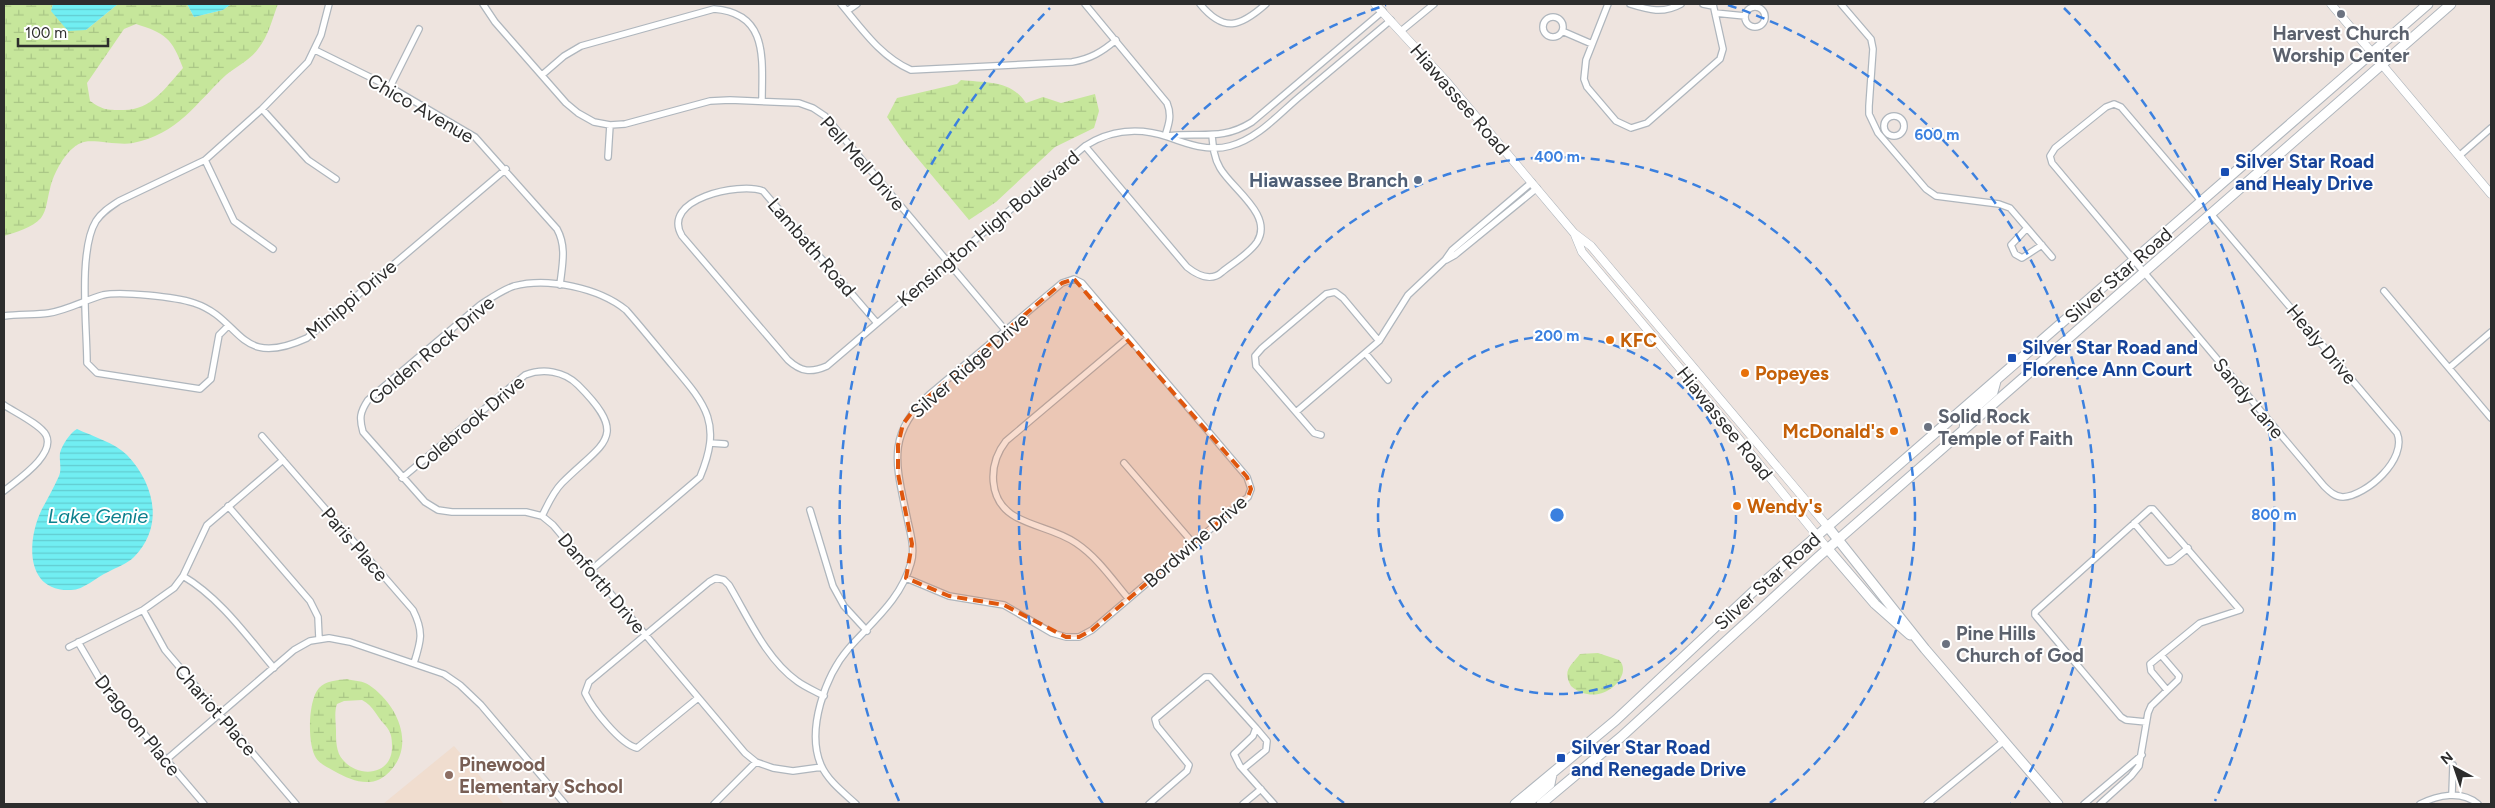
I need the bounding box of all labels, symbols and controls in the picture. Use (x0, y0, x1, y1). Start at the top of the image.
marker: Harvest Church Worship Center (2335, 8, 2347, 20)
scale bar (18, 15, 108, 47)
place label: Harvest Church Worship Center (2272, 22, 2410, 67)
text: 100 m (25, 24, 67, 42)
street label: Hiawassee Road (1405, 39, 1514, 160)
street label: Chico Avenue (363, 69, 478, 148)
street label: Pell Mell Drive (815, 111, 910, 215)
text: 600 m (1915, 126, 1959, 144)
street label: Kensington High Boulevard (893, 146, 1084, 311)
text: 400 m (1534, 148, 1580, 166)
place label: Silver Star Road and Healy Drive (2235, 150, 2374, 195)
marker: Silver Star Road and Healy Drive (2219, 166, 2231, 178)
place label: Hiawassee Branch (1249, 169, 1408, 192)
marker: Hiawassee Branch (1412, 174, 1424, 186)
street label: Lambath Road (763, 193, 861, 301)
street label: Silver Star Road (2060, 222, 2177, 328)
street label: Minippi Drive (301, 255, 401, 344)
street label: Golden Rock Drive (364, 291, 499, 410)
street label: Healy Drive (2282, 300, 2362, 389)
street label: Silver Ridge Drive (906, 308, 1033, 423)
text: 200 m (1535, 327, 1579, 345)
place label: KFC (1620, 329, 1657, 352)
marker: KFC (1604, 334, 1616, 346)
place label: Silver Star Road and Florence Ann Court (2022, 336, 2198, 381)
marker: Silver Star Road and Florence Ann Court (2006, 352, 2018, 364)
street label: Sandy Lane (2208, 353, 2289, 443)
street label: Hiawassee Road (1672, 362, 1777, 485)
place label: Popeyes (1755, 362, 1829, 385)
marker: Popeyes (1739, 367, 1751, 379)
street label: Colebrook Drive (410, 371, 529, 476)
place label: Solid Rock Temple of Faith (1938, 405, 2073, 450)
place label: McDonald's (1783, 420, 1884, 443)
marker: Solid Rock Temple of Faith (1922, 421, 1934, 433)
marker: McDonald's (1888, 425, 1900, 437)
street label: Bordwine Drive (1139, 490, 1252, 592)
place label: Wendy's (1747, 495, 1822, 518)
marker: Wendy's (1731, 500, 1743, 512)
street label: Paris Place (316, 503, 393, 586)
water label: Lake Genie (48, 504, 148, 528)
centre of rings (1548, 506, 1566, 524)
text: 800 m (2251, 506, 2297, 524)
street label: Danforth Drive (553, 528, 650, 638)
street label: Silver Star Road (1710, 528, 1825, 635)
place label: Pine Hills Church of God (1956, 622, 2084, 667)
marker: Pine Hills Church of God (1940, 638, 1952, 650)
street label: Chariot Place (170, 660, 261, 761)
street label: Dragoon Place (90, 670, 185, 780)
place label: Silver Star Road and Renegade Drive (1571, 736, 1746, 781)
north arrow (2430, 743, 2480, 793)
text: N (2437, 748, 2457, 768)
marker: Silver Star Road and Renegade Drive (1555, 752, 1567, 764)
place label: Pinewood Elementary School (459, 753, 623, 798)
marker: Pinewood Elementary School (443, 769, 455, 781)

